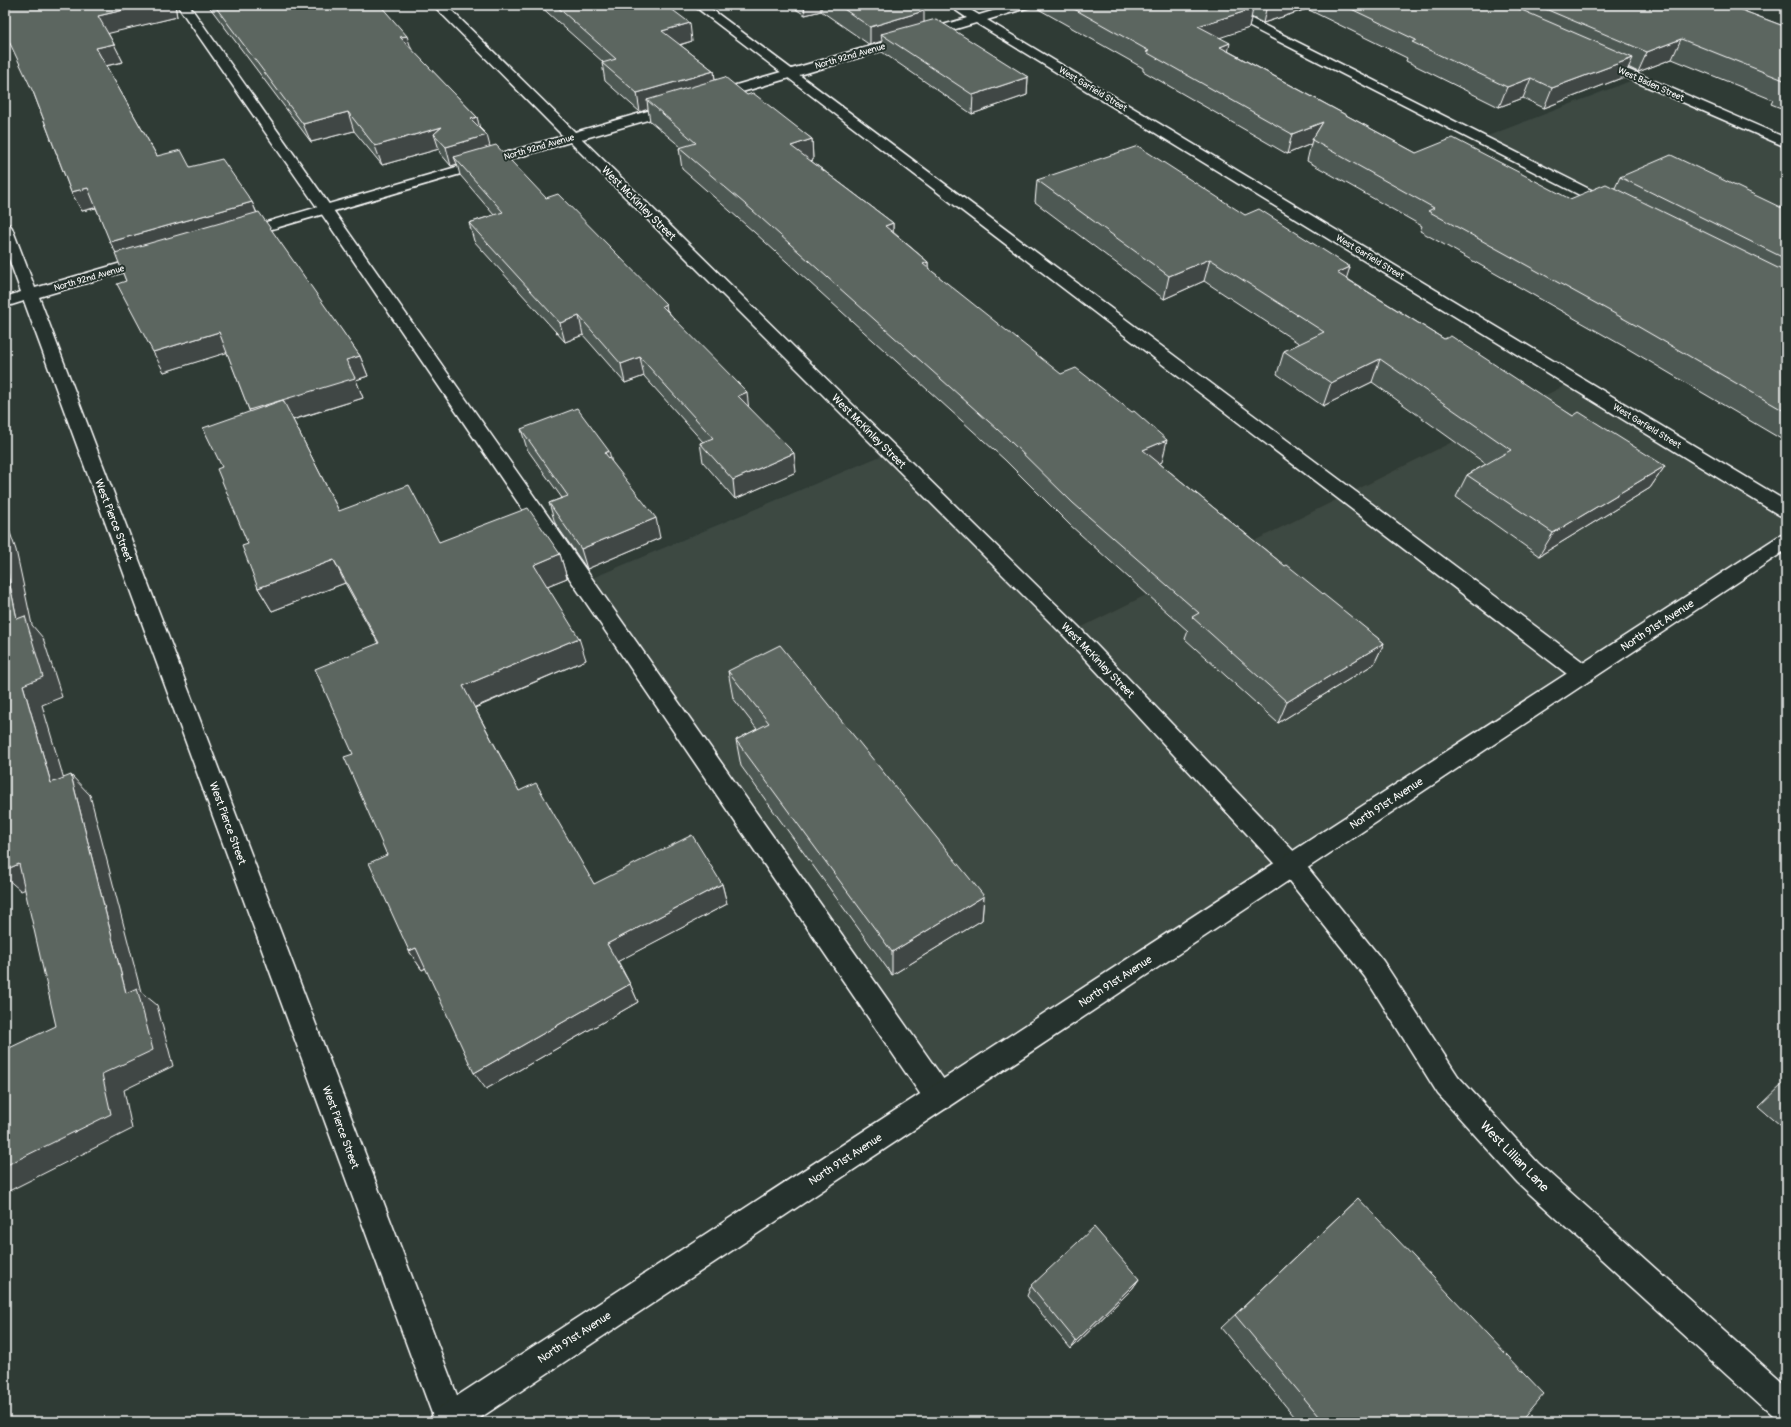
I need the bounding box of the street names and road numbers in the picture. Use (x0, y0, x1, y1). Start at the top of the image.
street label: North 92nd Avenue (814, 41, 887, 72)
street label: West Garfield Street (1057, 65, 1129, 114)
street label: West Baden Street (1616, 65, 1686, 104)
street label: North 92nd Avenue (503, 132, 576, 163)
street label: West McKinley Street (599, 163, 679, 244)
street label: West Garfield Street (1334, 233, 1406, 282)
street label: North 92nd Avenue (53, 263, 126, 294)
street label: West McKinley Street (829, 391, 909, 472)
street label: West Garfield Street (1611, 402, 1683, 451)
street label: West Pierce Street (92, 477, 135, 564)
street label: North 91st Avenue (1618, 597, 1697, 654)
street label: West McKinley Street (1058, 620, 1137, 701)
street label: North 91st Avenue (1347, 775, 1426, 832)
street label: West Pierce Street (207, 780, 249, 867)
street label: North 91st Avenue (1076, 953, 1155, 1010)
street label: West Pierce Street (320, 1084, 362, 1171)
street label: West Lillian Lane (1477, 1118, 1552, 1196)
street label: North 91st Avenue (806, 1131, 885, 1188)
street label: North 91st Avenue (535, 1309, 614, 1366)

